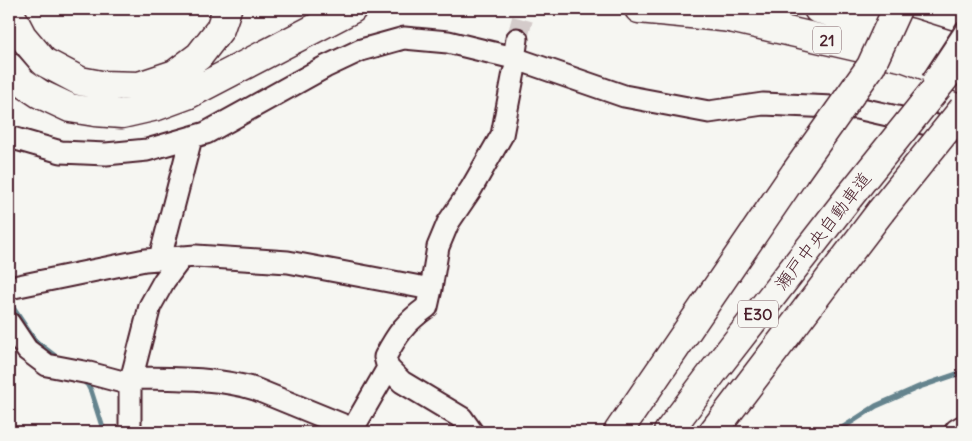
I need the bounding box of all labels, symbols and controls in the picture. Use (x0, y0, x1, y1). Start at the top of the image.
road number: 21 (813, 26, 841, 54)
street label: 瀬戸中央自動車道 (769, 167, 876, 295)
road number: E30 (738, 300, 778, 328)

